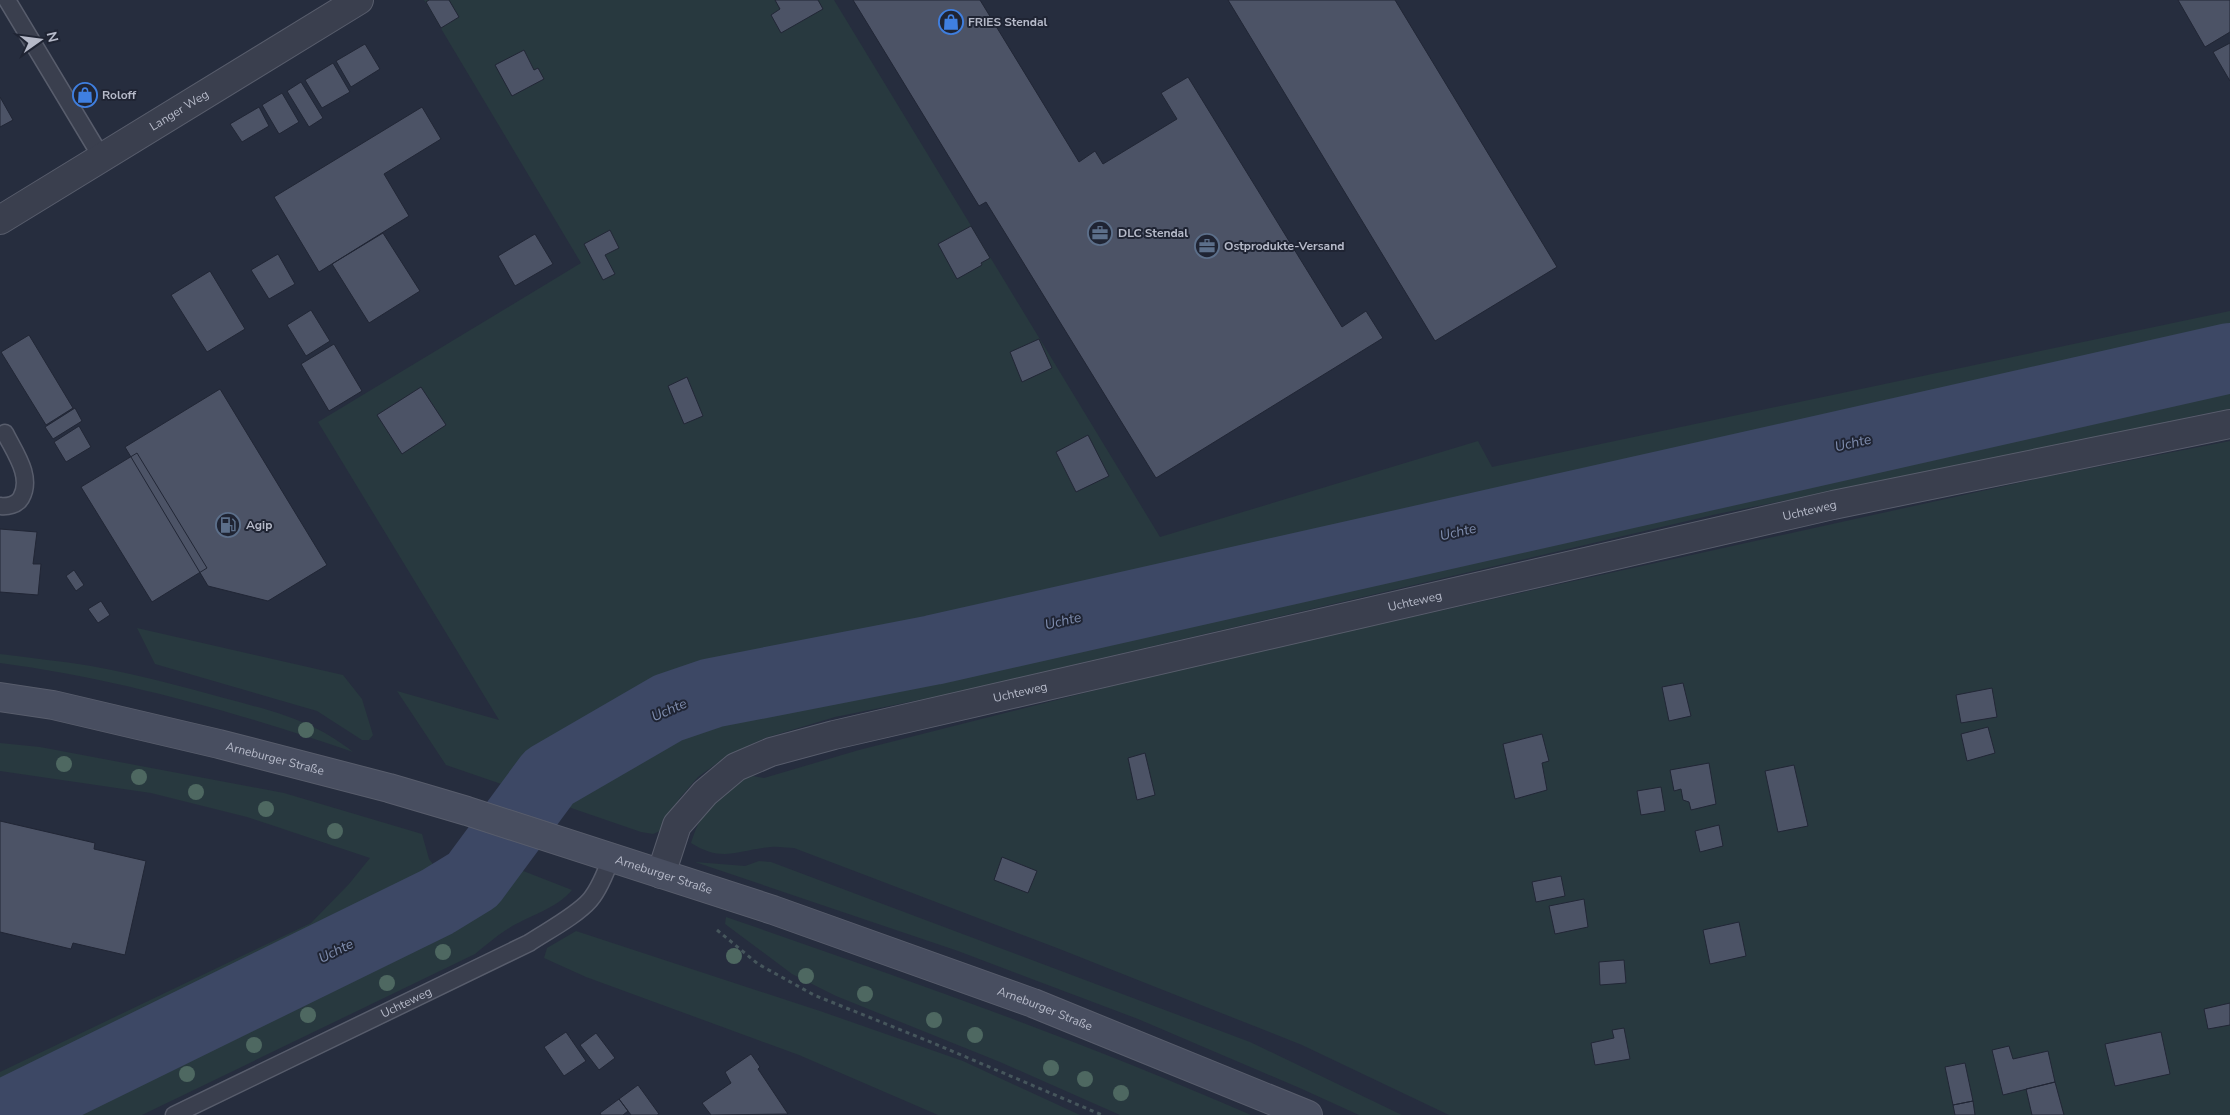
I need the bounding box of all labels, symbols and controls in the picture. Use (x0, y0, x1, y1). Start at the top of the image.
shop icon: FRIES Stendal (938, 9, 964, 35)
place label: FRIES Stendal (968, 14, 1048, 30)
north arrow (15, 15, 65, 65)
text: N (42, 30, 63, 44)
shop icon: Roloff (72, 82, 98, 108)
street label: Langer Weg (147, 86, 212, 134)
place label: Roloff (102, 87, 137, 103)
office icon: DLC Stendal (1087, 220, 1113, 246)
place label: DLC Stendal (1118, 225, 1188, 241)
office icon: Ostprodukte-Versand (1194, 233, 1220, 259)
place label: Ostprodukte-Versand (1224, 238, 1344, 254)
water label: Uchte (1833, 429, 1874, 456)
street label: Uchteweg (1781, 496, 1838, 524)
fuel station icon: Agip (215, 512, 241, 538)
place label: Agip (246, 517, 272, 533)
water label: Uchte (1438, 518, 1479, 545)
street label: Uchteweg (1386, 587, 1444, 615)
water label: Uchte (1043, 607, 1084, 634)
street label: Uchteweg (992, 678, 1049, 706)
water label: Uchte (648, 694, 690, 726)
street label: Arneburger Straße (224, 738, 326, 779)
street label: Arneburger Straße (613, 852, 714, 898)
water label: Uchte (315, 934, 357, 968)
street label: Uchteweg (378, 983, 434, 1022)
street label: Arneburger Straße (995, 983, 1095, 1034)

